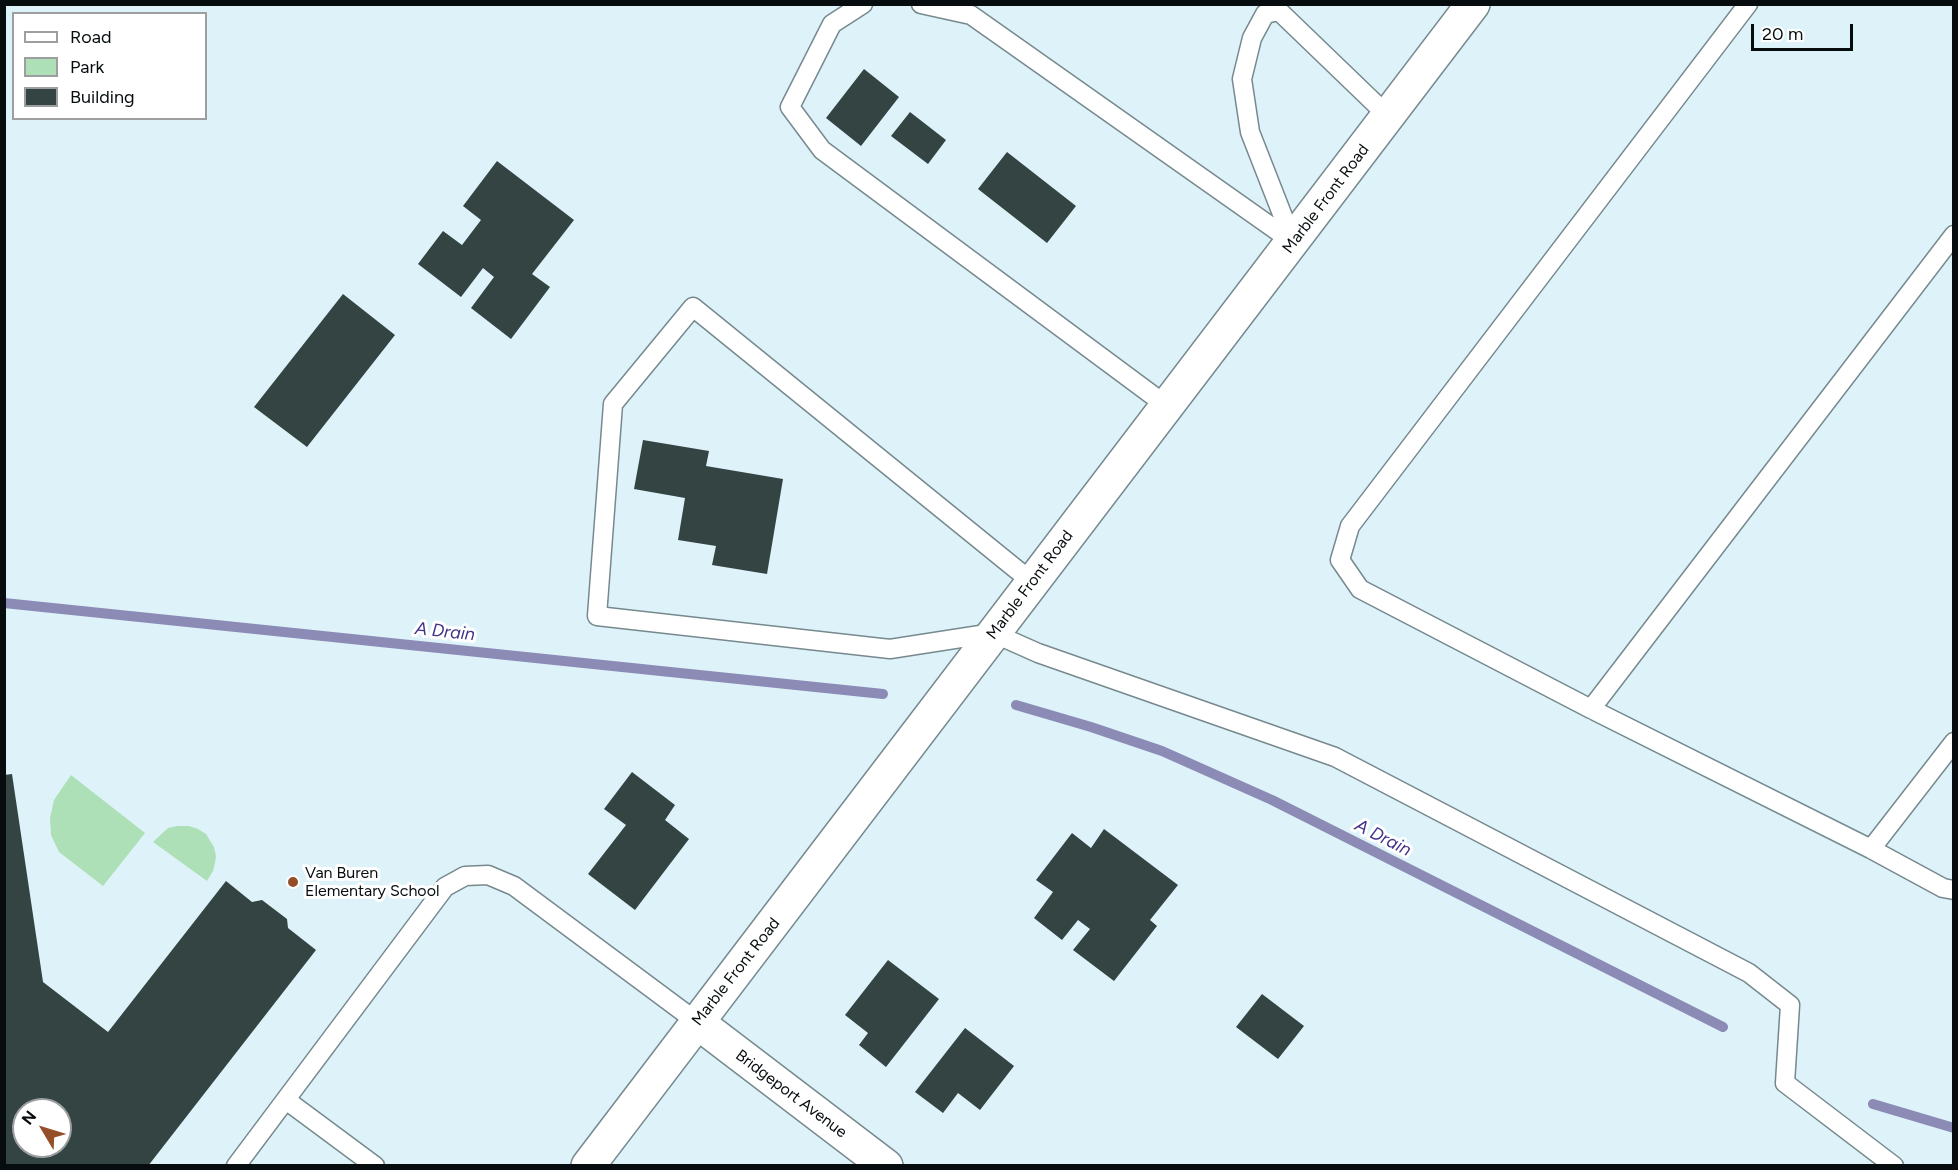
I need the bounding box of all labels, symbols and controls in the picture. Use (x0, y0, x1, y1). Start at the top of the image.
legend (12, 12, 207, 120)
scale bar (1754, 12, 1856, 50)
text: 20 m (1762, 23, 1803, 45)
text: Road (70, 26, 111, 48)
text: Park (70, 56, 104, 78)
text: Building (70, 86, 135, 108)
street label: Marble Front Road (1279, 141, 1373, 257)
street label: Marble Front Road (983, 527, 1077, 643)
water label: A Drain (414, 618, 476, 646)
water label: A Drain (1351, 815, 1415, 861)
place label: Van Buren Elementary School (305, 863, 439, 901)
marker: Van Buren Elementary School (286, 875, 300, 889)
street label: Marble Front Road (688, 914, 784, 1030)
street label: Bridgeport Avenue (731, 1046, 851, 1142)
north arrow (12, 1098, 72, 1158)
text: N (18, 1107, 40, 1129)

